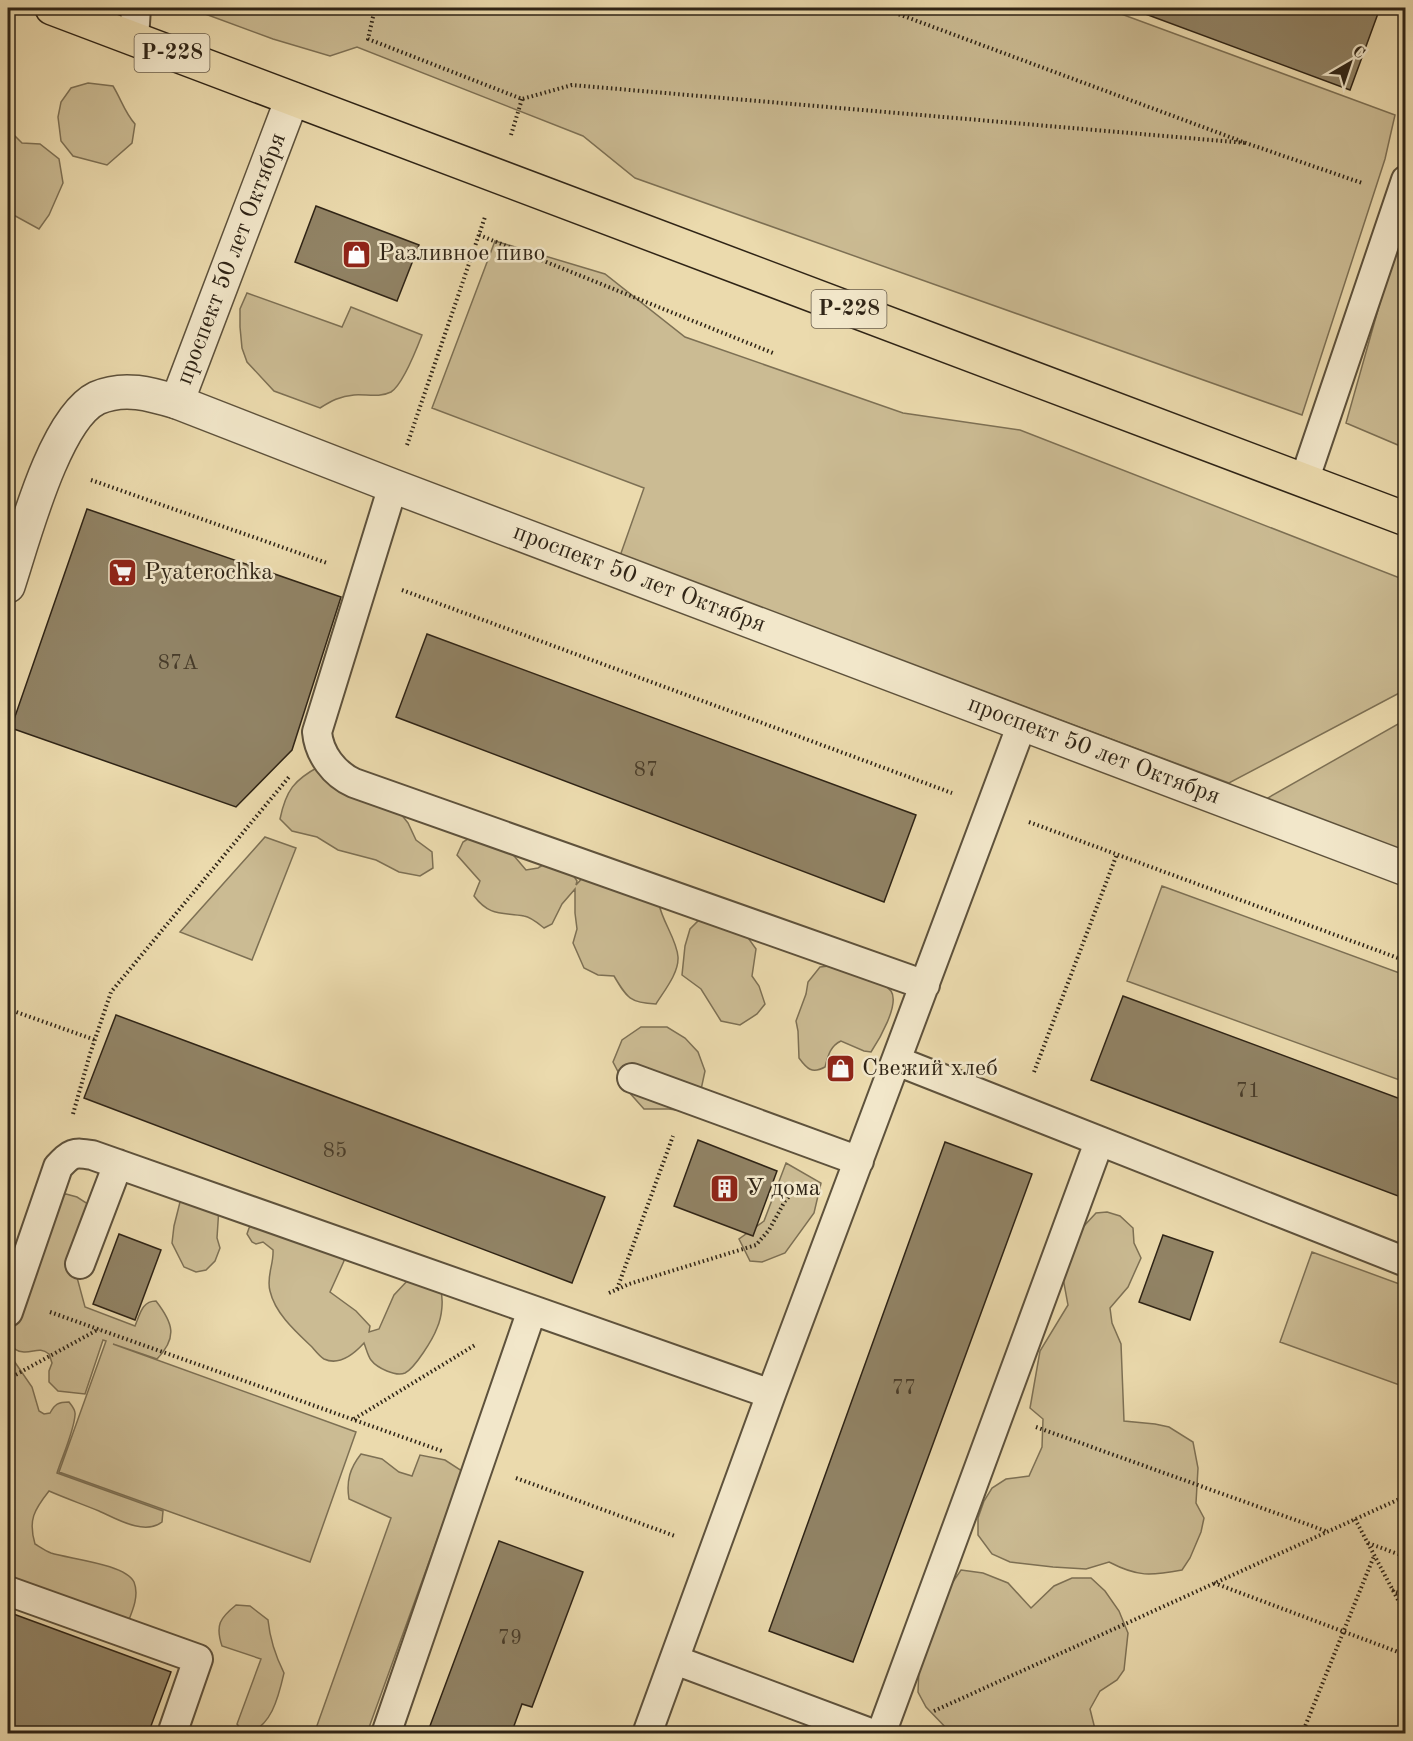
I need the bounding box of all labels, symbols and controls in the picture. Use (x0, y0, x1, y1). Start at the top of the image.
north arrow (1320, 33, 1380, 93)
road number: Р-228 (134, 34, 210, 72)
text: С (1349, 43, 1367, 62)
street label: проспект 50 лет Октября (173, 130, 291, 388)
shop icon: Разливное пиво (341, 238, 373, 270)
place label: Разливное пиво (378, 242, 545, 266)
road number: Р-228 (812, 290, 886, 328)
street label: проспект 50 лет Октября (510, 521, 769, 638)
supermarket icon: Pyaterochka (107, 557, 139, 589)
place label: Pyaterochka (144, 561, 273, 585)
house number: 87А (158, 653, 198, 674)
street label: проспект 50 лет Октября (964, 692, 1223, 809)
house number: 87 (634, 760, 658, 781)
shop icon: Свежий хлеб (825, 1053, 857, 1085)
place label: Свежий хлеб (862, 1057, 998, 1081)
house number: 71 (1236, 1081, 1260, 1102)
house number: 85 (323, 1141, 347, 1162)
building icon: У дома (709, 1173, 741, 1205)
place label: У дома (746, 1177, 821, 1201)
house number: 77 (892, 1378, 916, 1399)
house number: 79 (498, 1628, 522, 1649)

